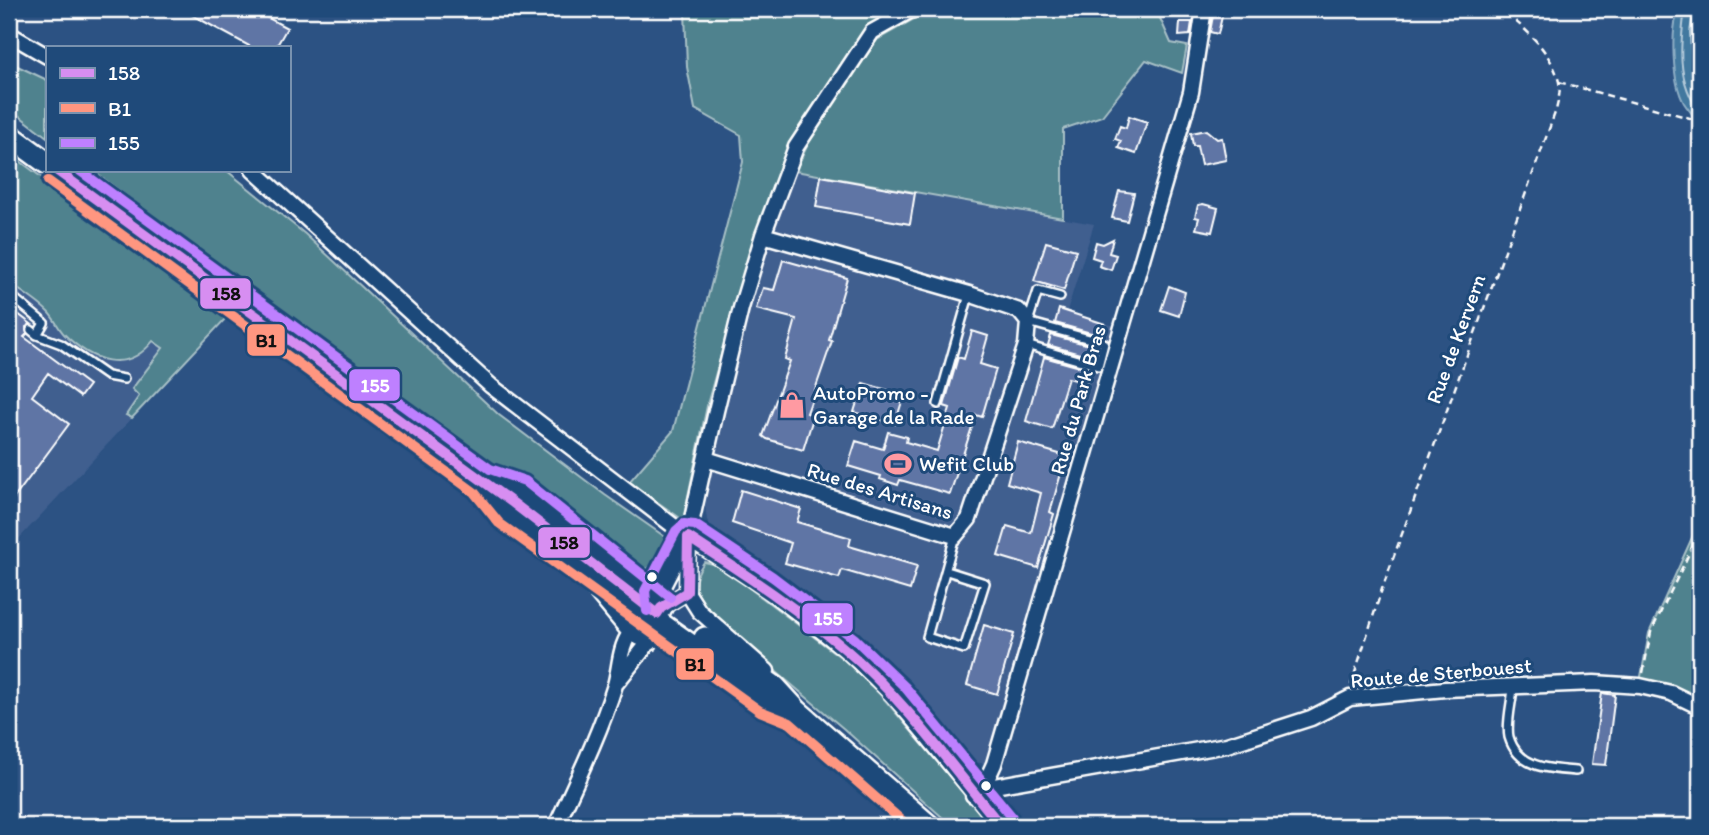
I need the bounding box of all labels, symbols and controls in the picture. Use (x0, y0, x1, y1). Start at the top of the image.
legend (46, 46, 290, 172)
text: 158 (108, 60, 140, 85)
text: B1 (108, 96, 132, 121)
text: 155 (108, 130, 140, 155)
street label: Rue de Kervern (1421, 271, 1491, 407)
line badge: 158 (199, 277, 252, 310)
text: 158 (211, 282, 241, 305)
street label: Rue du Park Bras (1044, 322, 1111, 477)
line badge: B1 (246, 323, 286, 357)
text: B1 (255, 329, 277, 352)
line badge: 155 (348, 368, 401, 402)
text: 155 (361, 374, 389, 397)
place label: AutoPromo - Garage de la Rade (813, 380, 975, 429)
shop icon: AutoPromo - Garage de la Rade (777, 390, 807, 420)
sports icon: Wefit Club (883, 449, 913, 479)
place label: Wefit Club (919, 451, 1014, 476)
street label: Rue des Artisans (804, 457, 956, 525)
line badge: 158 (537, 526, 591, 559)
text: 158 (549, 531, 579, 554)
unlabelled marker (645, 570, 659, 584)
line badge: 155 (801, 602, 854, 635)
text: 155 (814, 607, 842, 630)
line badge: B1 (675, 647, 715, 681)
street label: Route de Sterbouest (1349, 652, 1533, 693)
text: B1 (684, 653, 706, 676)
unlabelled marker (979, 779, 993, 793)

